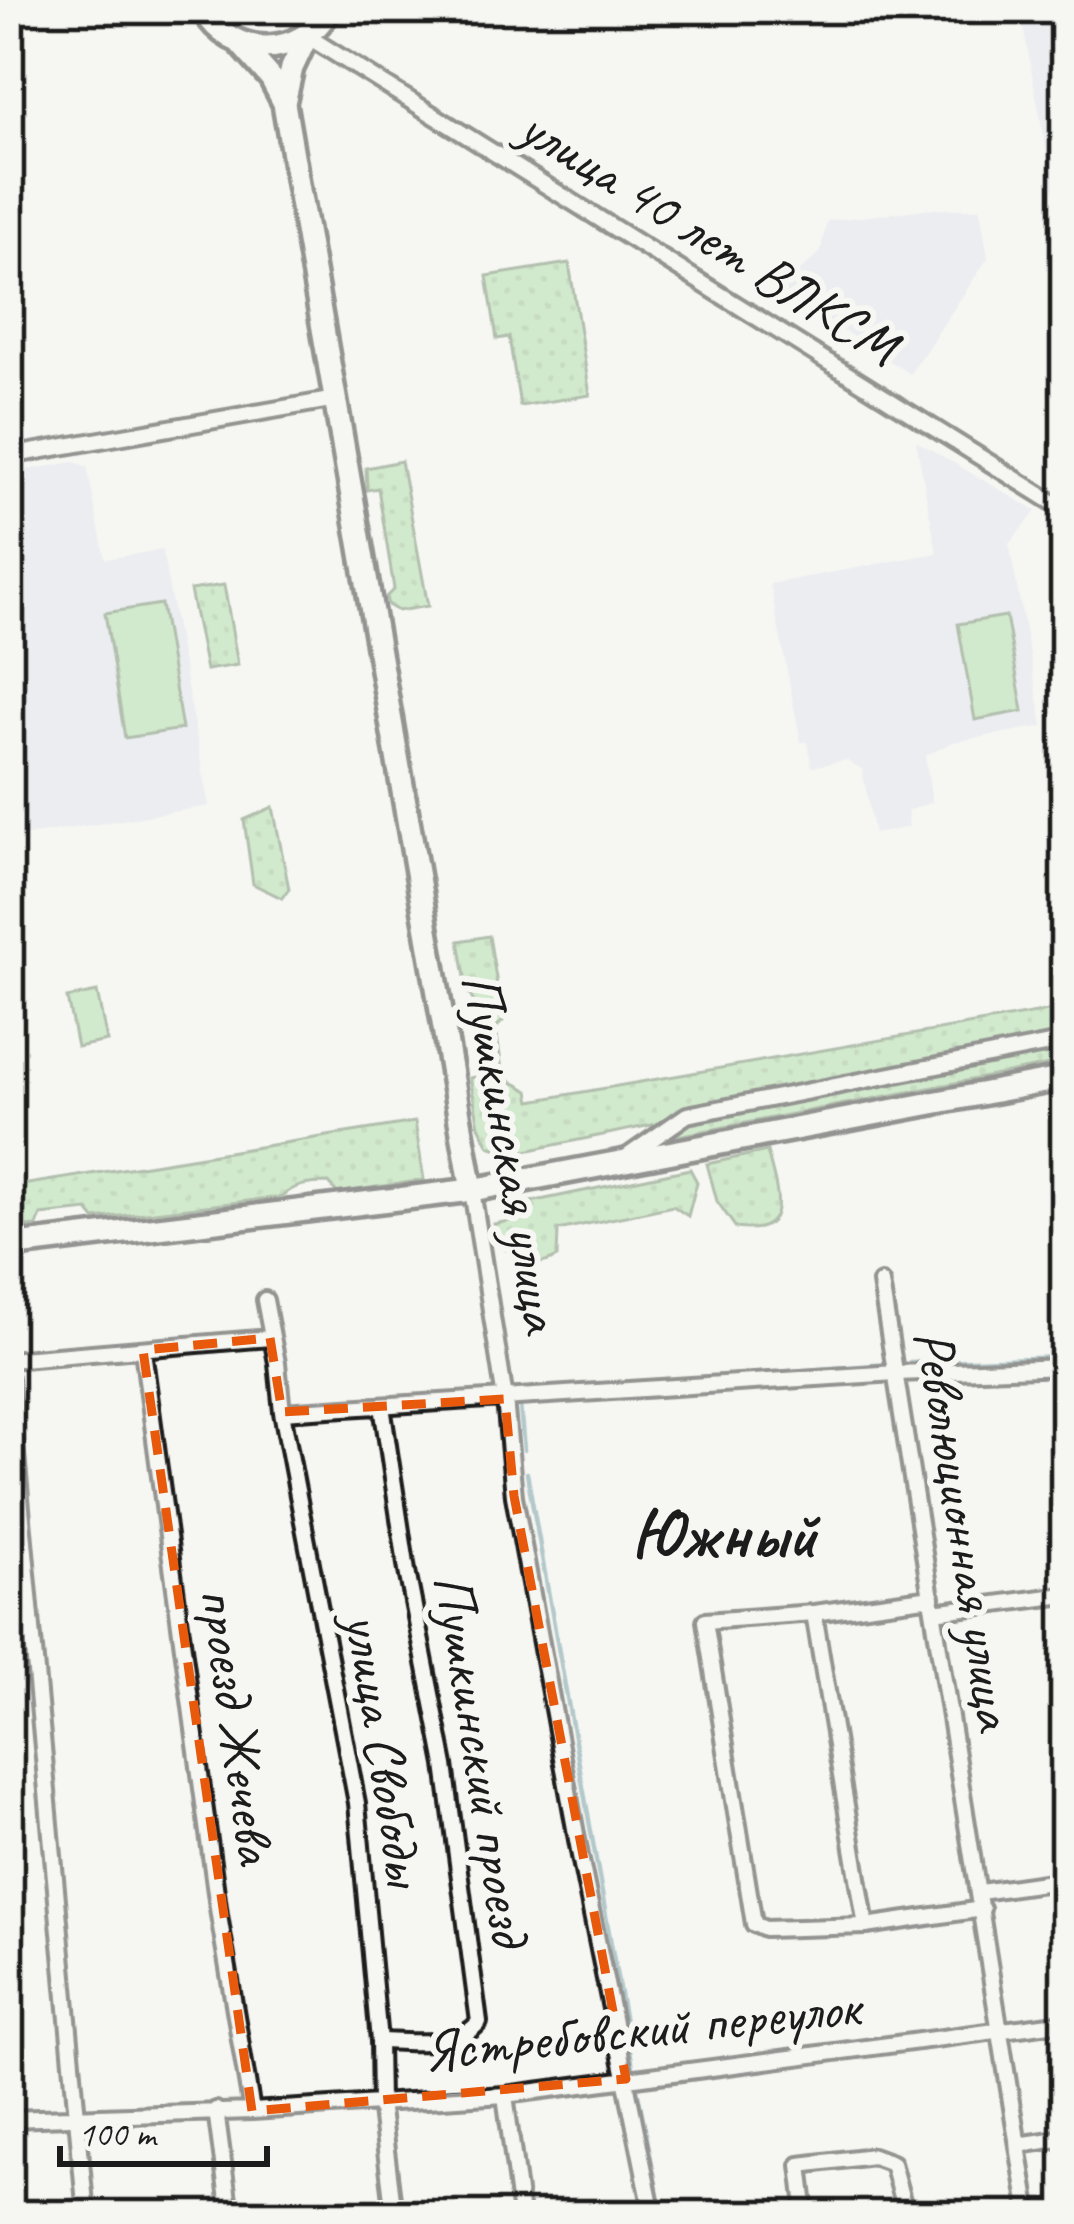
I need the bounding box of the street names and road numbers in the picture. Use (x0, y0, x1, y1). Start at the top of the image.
street label: улица 40 лет ВЛКСМ (504, 89, 916, 383)
street label: Пушкинская улица (445, 967, 580, 1341)
street label: Революционная улица (898, 1324, 1033, 1738)
street label: Пушкинский проезд (417, 1569, 548, 1955)
street label: проезд Жечева (183, 1583, 293, 1871)
street label: улица Свободы (328, 1605, 443, 1894)
street label: Ястребовский переулок (419, 1970, 868, 2088)

